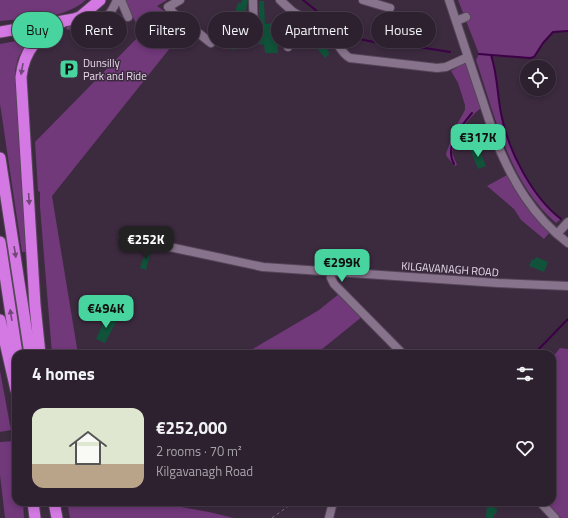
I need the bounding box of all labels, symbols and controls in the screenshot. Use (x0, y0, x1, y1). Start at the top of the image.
chip: Buy (12, 12, 63, 48)
chip: Rent (71, 12, 127, 48)
chip: Filters (135, 12, 200, 48)
chip: New (208, 12, 263, 48)
chip: Apartment (271, 12, 363, 48)
chip: House (371, 12, 436, 48)
place label: Dunsilly Park and Ride (83, 55, 147, 84)
parking icon: Dunsilly Park and Ride (58, 58, 80, 80)
map controls (520, 60, 556, 96)
button: locate (520, 60, 556, 96)
one-way arrow (19, 63, 25, 75)
pin: €317K (450, 124, 506, 158)
text: €317K (460, 127, 496, 147)
one-way arrow (25, 192, 32, 205)
pin: €252K (118, 226, 174, 260)
text: €252K (128, 229, 164, 249)
one-way arrow (12, 246, 18, 258)
pin: €299K (314, 249, 370, 283)
text: €299K (324, 252, 360, 272)
street label: KILGAVANAGH ROAD (401, 258, 499, 280)
pin: €494K (78, 295, 134, 329)
text: €494K (88, 298, 124, 318)
one-way arrow (8, 309, 14, 321)
text: 4 homes (32, 361, 95, 387)
icon: filters (514, 363, 536, 385)
text: €252,000 (156, 415, 227, 441)
icon: home (64, 424, 112, 472)
icon: heart (514, 437, 536, 459)
text: 2 rooms · 70 m² (156, 441, 242, 461)
text: Kilgavanagh Road (156, 461, 253, 481)

